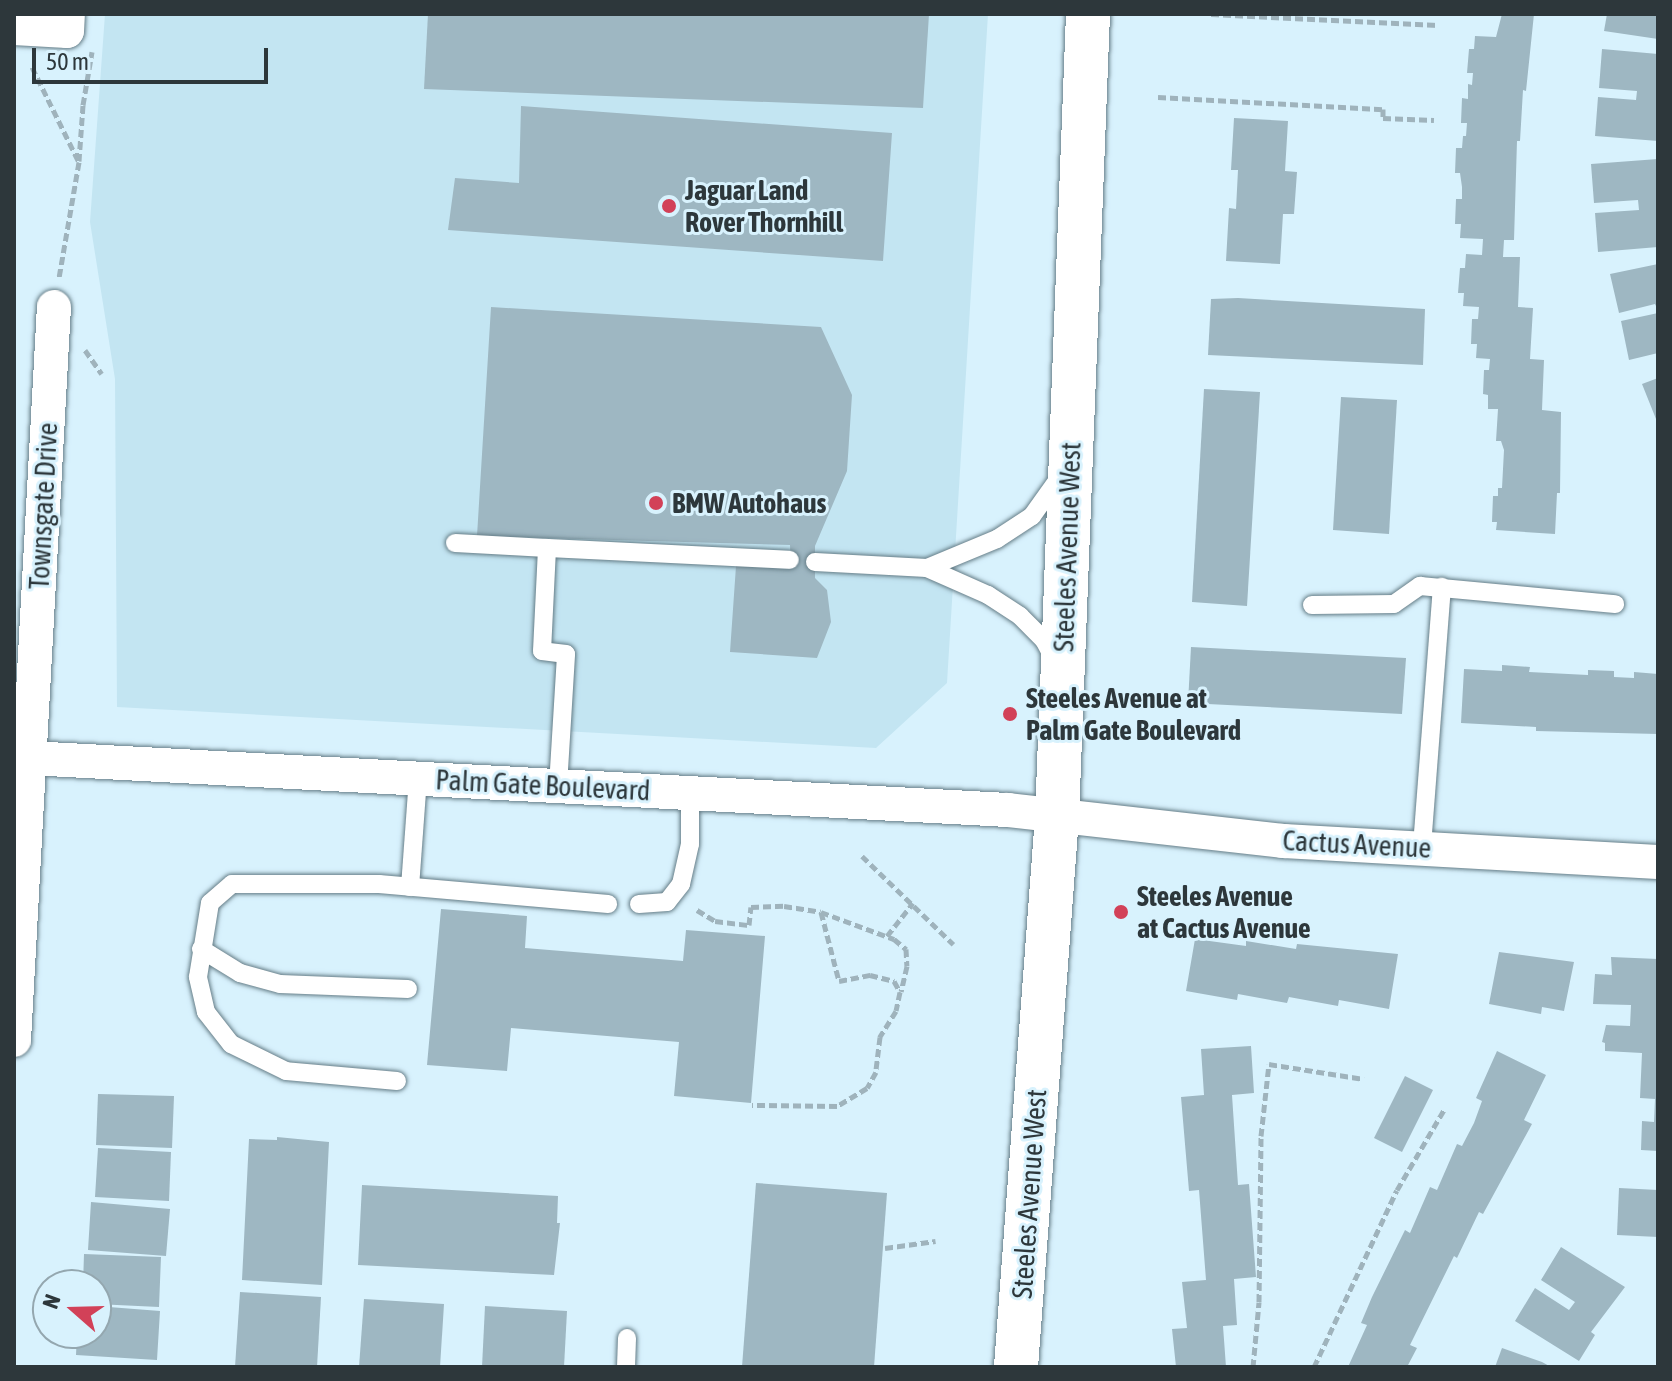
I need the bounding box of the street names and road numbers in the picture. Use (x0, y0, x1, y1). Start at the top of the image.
street label: Townsgate Drive (22, 422, 64, 590)
street label: Steeles Avenue West (1047, 442, 1087, 652)
street label: Palm Gate Boulevard (435, 763, 651, 807)
street label: Cactus Avenue (1282, 823, 1432, 865)
street label: Steeles Avenue West (1005, 1088, 1053, 1300)

